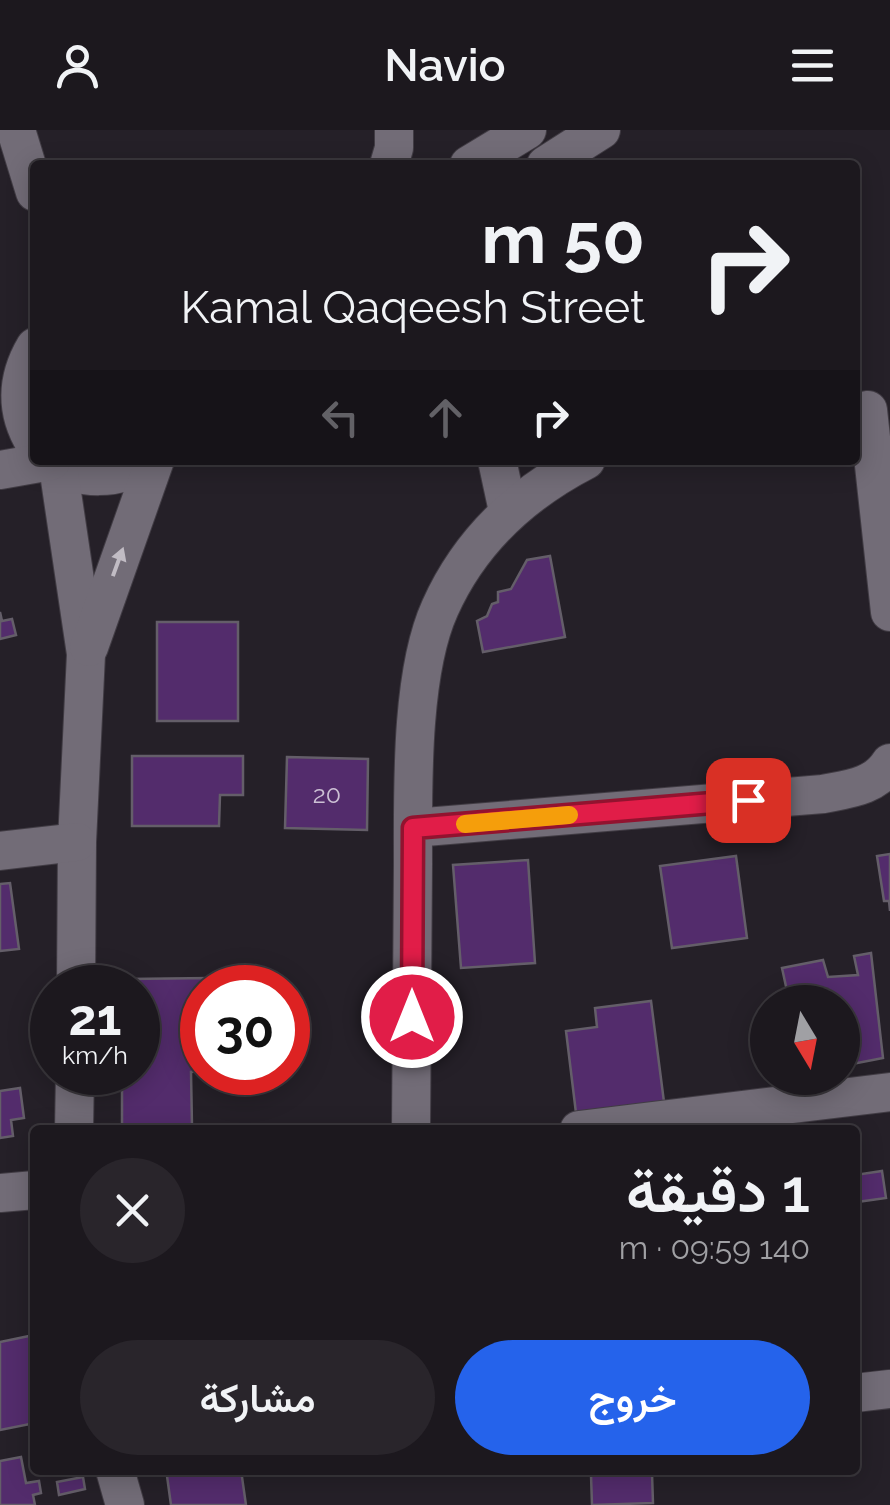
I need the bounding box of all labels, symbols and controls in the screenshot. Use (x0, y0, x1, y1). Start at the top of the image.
icon: person (50, 38, 105, 93)
icon: menu (785, 38, 840, 93)
text: Navio (384, 39, 506, 92)
text: 50 m (481, 197, 645, 279)
icon: right (680, 200, 810, 330)
text: Kamal Qaqeesh Street (180, 281, 645, 334)
icon: left (313, 390, 368, 445)
icon: ahead (418, 390, 473, 445)
icon: right (523, 390, 578, 445)
one-way arrow (111, 547, 126, 577)
pin (706, 758, 791, 843)
icon: arrive (721, 773, 776, 828)
house number: 20 (313, 779, 341, 809)
speed limit sign: 30 (180, 965, 310, 1095)
position arrow (360, 965, 464, 1069)
north arrow (750, 985, 860, 1095)
map controls (750, 985, 860, 1095)
text: 21 (69, 988, 121, 1047)
text: km/h (62, 1040, 128, 1070)
text: 1 دقيقة (626, 1156, 810, 1226)
button: close (80, 1158, 185, 1263)
text: 140 m · 09:59 (619, 1229, 810, 1266)
button: مشاركة (80, 1340, 435, 1455)
button: خروج (455, 1340, 810, 1455)

